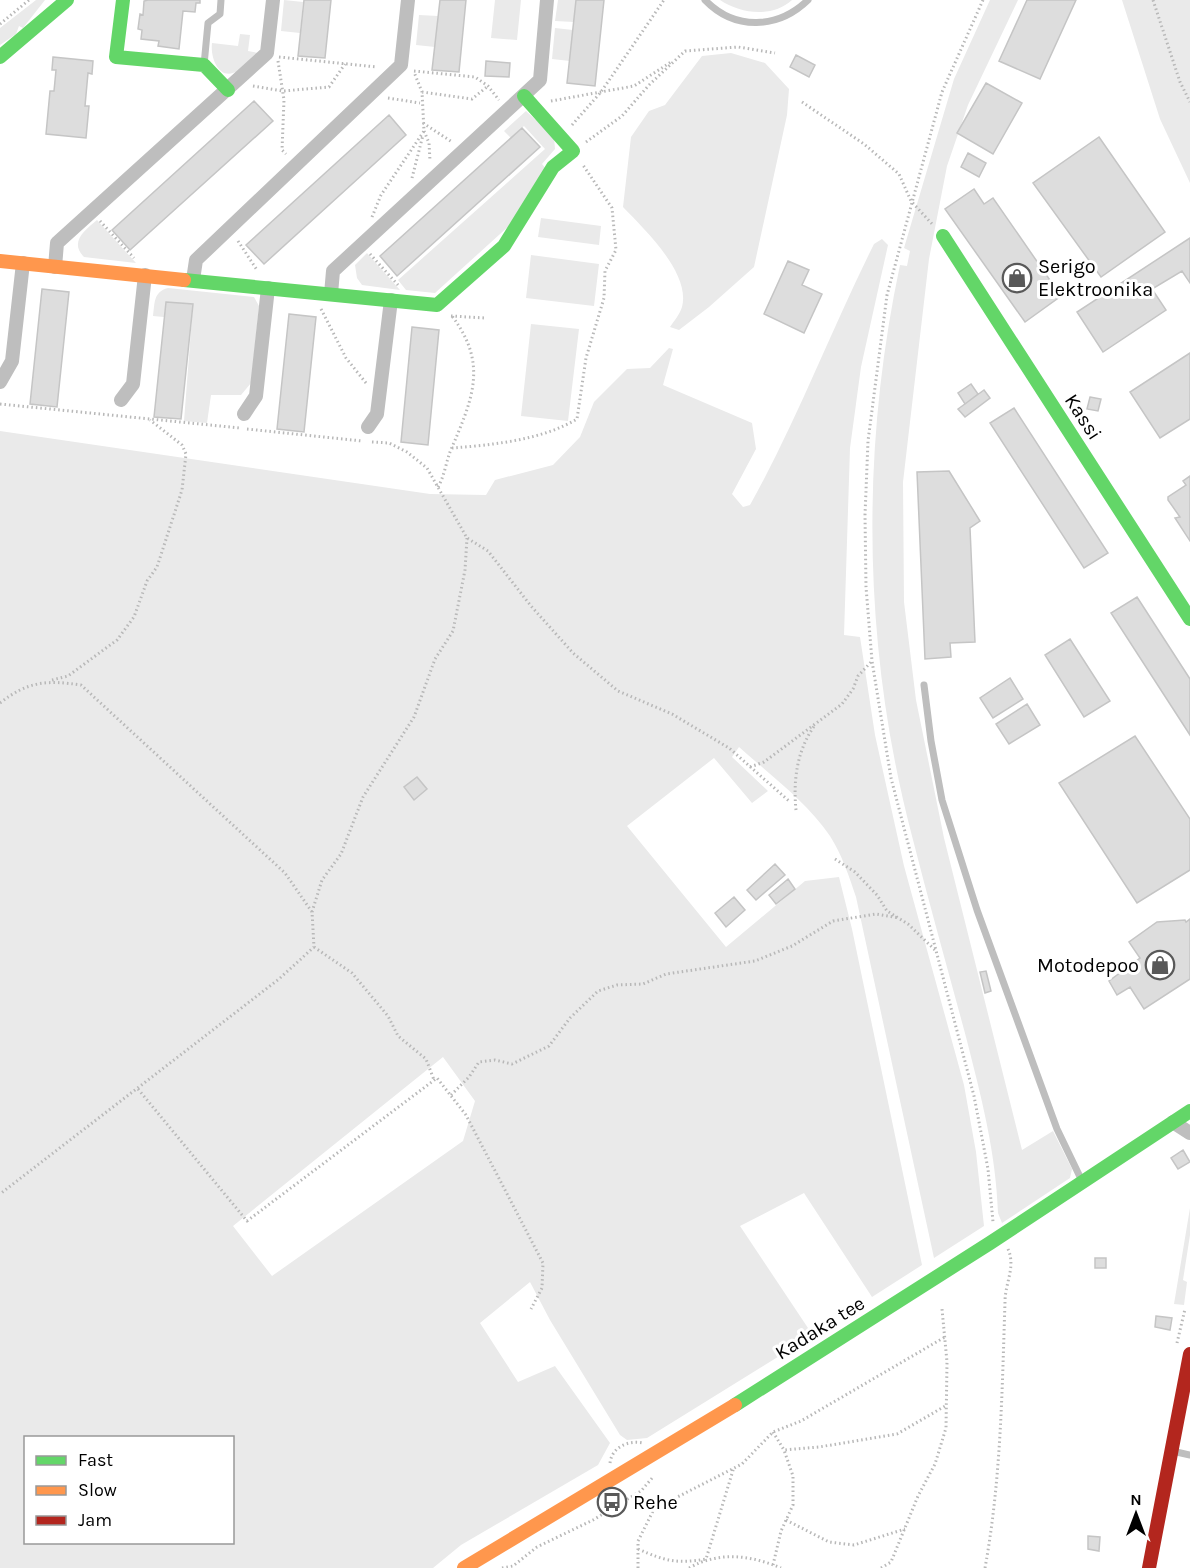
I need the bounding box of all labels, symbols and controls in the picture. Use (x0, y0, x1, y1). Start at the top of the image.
place label: Serigo Elektroonika (1038, 255, 1153, 301)
shop icon: Serigo Elektroonika (1001, 262, 1033, 294)
street label: Kassi (1060, 390, 1106, 444)
shop icon: Motodepoo (1144, 949, 1176, 981)
place label: Motodepoo (1037, 954, 1139, 977)
street label: Kadaka tee (771, 1291, 869, 1365)
legend (24, 1436, 234, 1544)
text: Fast (78, 1449, 113, 1471)
text: Slow (78, 1479, 117, 1501)
north arrow (1106, 1484, 1166, 1544)
bus stop icon: Rehe (596, 1486, 628, 1518)
text: N (1130, 1490, 1142, 1509)
place label: Rehe (633, 1491, 678, 1514)
text: Jam (78, 1509, 112, 1531)

